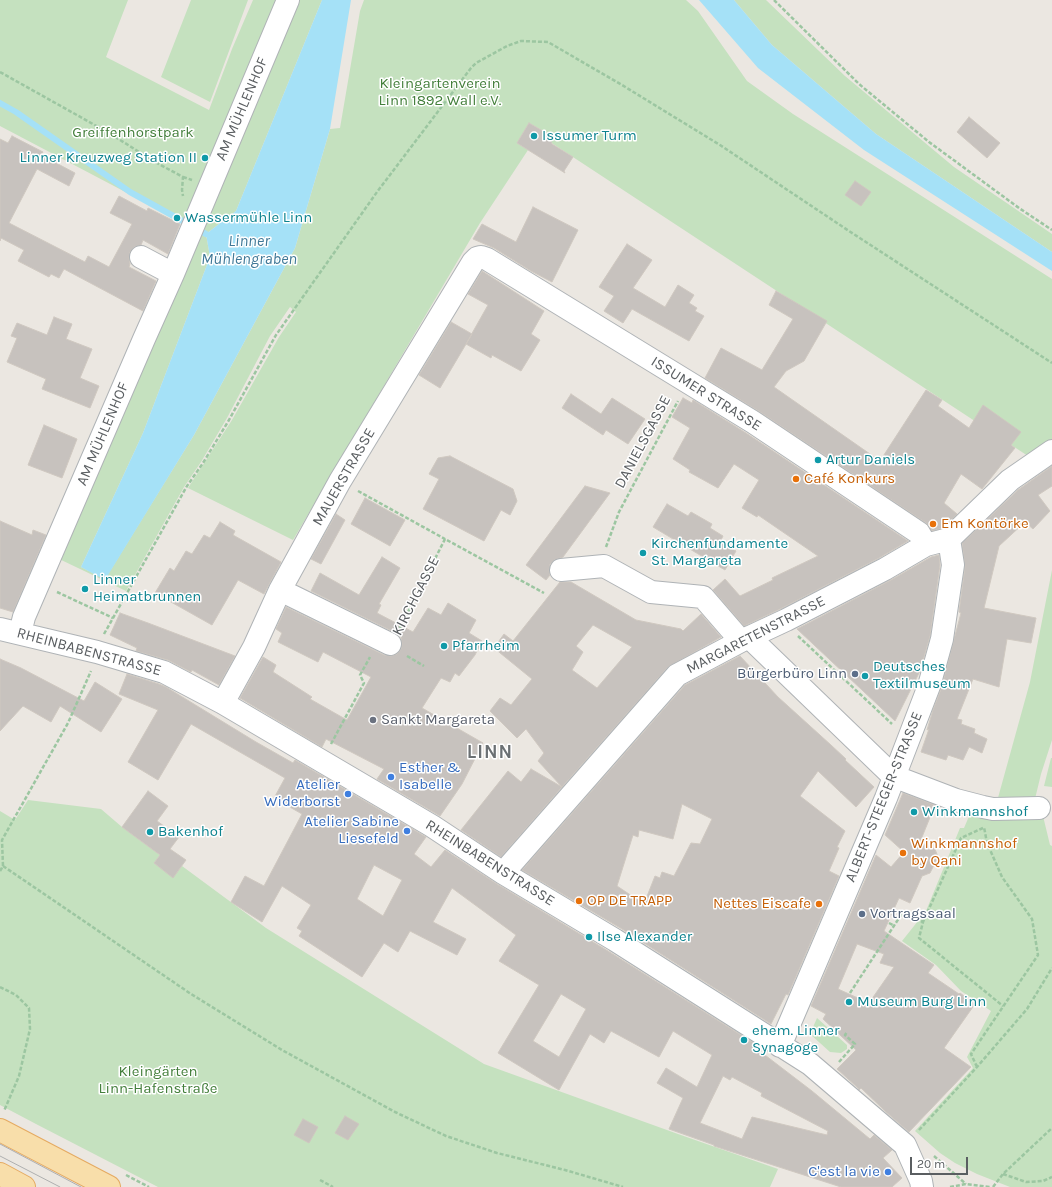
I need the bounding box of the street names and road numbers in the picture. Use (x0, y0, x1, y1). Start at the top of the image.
street label: AM MÜHLENHOF (212, 55, 272, 163)
street label: ISSUMER STRASSE (647, 353, 765, 435)
street label: AM MÜHLENHOF (73, 380, 133, 488)
street label: DANIELSGASSE (611, 393, 675, 491)
street label: MAUERSTRASSE (309, 425, 379, 529)
street label: KIRCHGASSE (388, 553, 444, 639)
street label: MARGARETENSTRASSE (684, 592, 828, 678)
street label: RHEINBABENSTRASSE (15, 624, 163, 680)
street label: ALBERT-STEEGER-STRASSE (842, 709, 926, 885)
street label: RHEINBABENSTRASSE (422, 816, 558, 910)

